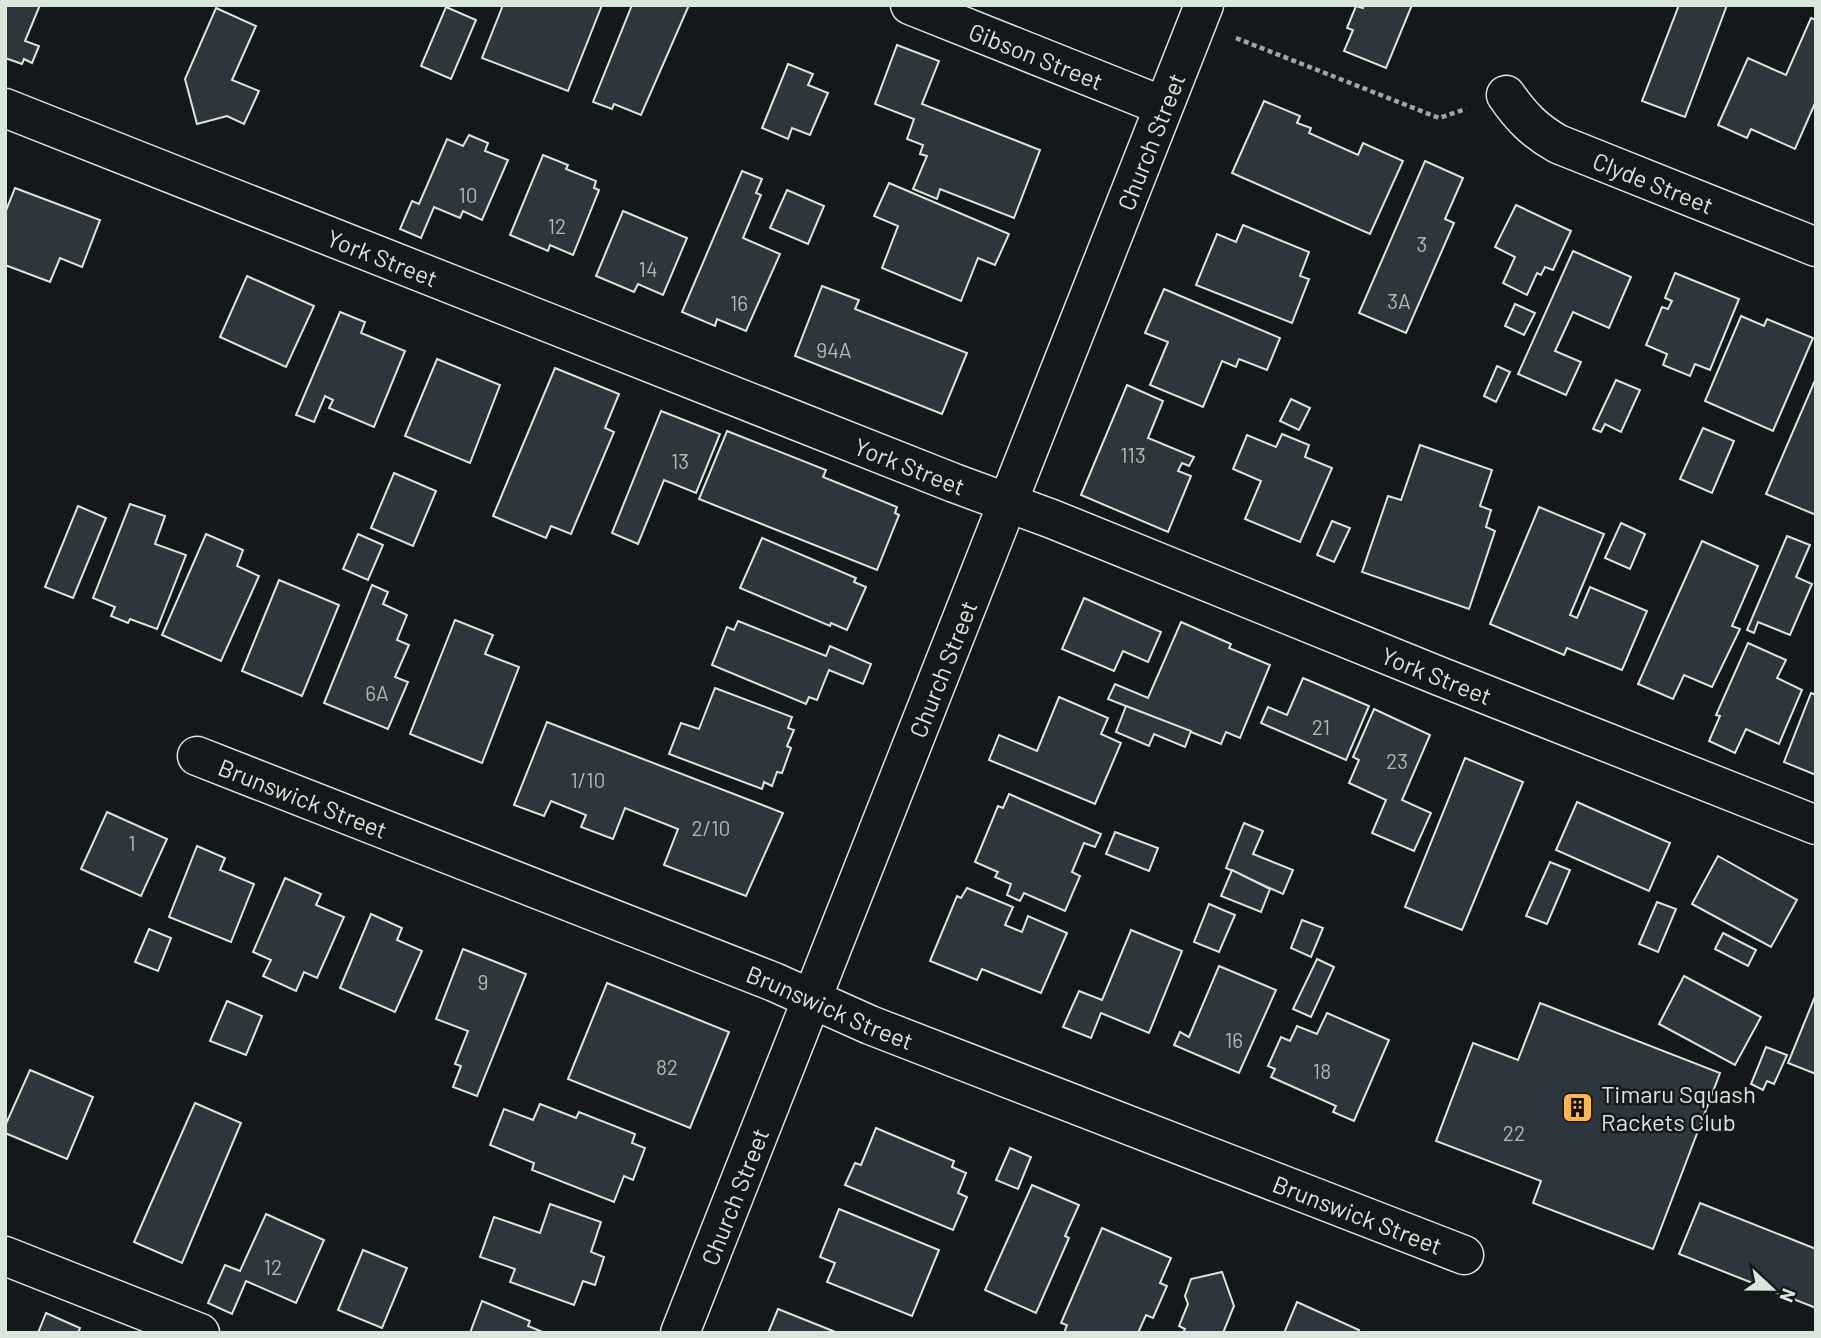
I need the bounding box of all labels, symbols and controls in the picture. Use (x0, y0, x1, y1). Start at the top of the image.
street label: Gibson Street (965, 16, 1108, 95)
street label: Church Street (1110, 69, 1190, 214)
street label: Clyde Street (1589, 145, 1718, 219)
house number: 10 (458, 182, 478, 207)
house number: 12 (548, 213, 566, 238)
street label: York Street (323, 222, 442, 292)
house number: 3 (1417, 231, 1427, 256)
house number: 14 (639, 256, 657, 281)
house number: 3A (1387, 288, 1411, 313)
house number: 16 (730, 290, 748, 315)
house number: 94A (816, 337, 852, 362)
street label: York Street (850, 431, 969, 500)
house number: 113 (1120, 442, 1146, 467)
house number: 13 (671, 448, 689, 473)
street label: Church Street (902, 596, 982, 742)
street label: York Street (1377, 640, 1496, 710)
house number: 6A (365, 680, 389, 705)
house number: 21 (1312, 714, 1330, 739)
house number: 23 (1386, 748, 1408, 773)
street label: Brunswick Street (215, 751, 392, 844)
house number: 1/10 (571, 767, 605, 792)
house number: 2/10 (692, 815, 730, 840)
house number: 1 (128, 830, 136, 855)
street label: Brunswick Street (743, 958, 918, 1055)
house number: 9 (478, 969, 488, 994)
house number: 16 (1225, 1027, 1243, 1052)
house number: 82 (656, 1054, 678, 1079)
house number: 18 (1313, 1058, 1331, 1083)
place label: Timaru Squash Rackets Club (1601, 1079, 1756, 1136)
building icon: Timaru Squash Rackets Club (1561, 1090, 1595, 1124)
house number: 22 (1503, 1120, 1525, 1145)
street label: Church Street (694, 1124, 774, 1269)
street label: Brunswick Street (1269, 1168, 1446, 1260)
house number: 12 (264, 1254, 282, 1279)
north arrow (1737, 1254, 1807, 1324)
text: N (1775, 1285, 1801, 1306)

